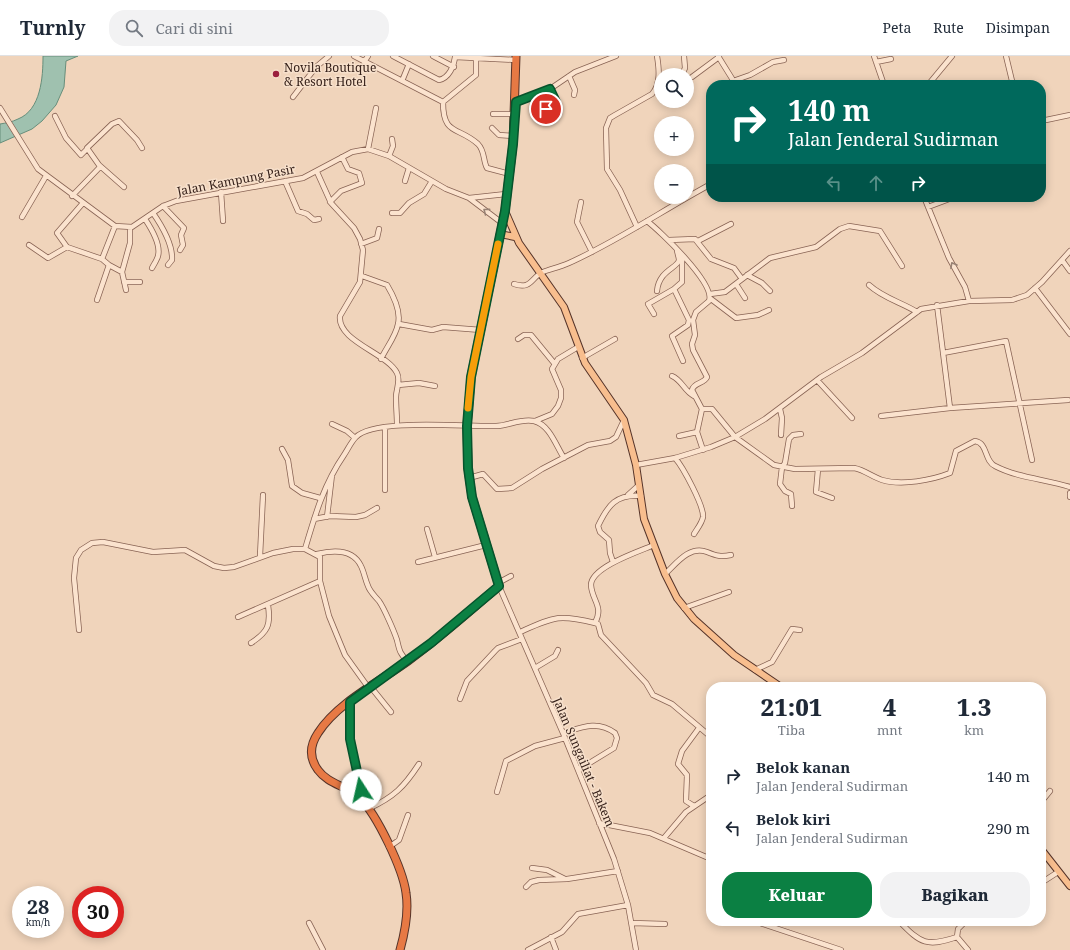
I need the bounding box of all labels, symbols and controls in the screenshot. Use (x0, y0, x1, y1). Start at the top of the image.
search box (109, 10, 389, 46)
text: Turnly (20, 15, 85, 41)
icon: search (123, 17, 145, 39)
text: Cari di sini (155, 18, 233, 38)
text: Peta (883, 18, 911, 37)
text: Rute (933, 18, 964, 37)
text: Disimpan (986, 18, 1050, 37)
place label: Novila Boutique & Resort Hotel (284, 59, 376, 90)
map controls (654, 68, 694, 204)
button: search (654, 68, 694, 108)
marker: Novila Boutique & Resort Hotel (271, 69, 281, 79)
text: 140 m (788, 91, 870, 129)
pin (529, 92, 563, 126)
icon: right (722, 96, 774, 148)
icon: arrive (535, 98, 557, 120)
button: + (654, 116, 694, 156)
text: Jalan Jenderal Sudirman (788, 127, 999, 151)
street label: Jalan Kampung Pasir (174, 160, 297, 200)
button: − (654, 164, 694, 204)
icon: left (823, 172, 845, 194)
icon: ahead (865, 172, 887, 194)
icon: right (907, 172, 929, 194)
one-way arrow (483, 208, 490, 215)
one-way arrow (951, 262, 958, 270)
text: 21:01 (761, 690, 822, 723)
text: 4 (883, 690, 896, 723)
text: 1.3 (957, 690, 991, 723)
street label: Jalan Sungailiat - Bakem (549, 694, 619, 829)
text: Tiba (778, 721, 805, 739)
text: mnt (877, 721, 902, 739)
text: km (964, 721, 984, 739)
text: Belok kanan (756, 757, 850, 777)
icon: right (722, 765, 744, 787)
text: 140 m (987, 766, 1030, 786)
position arrow (340, 769, 382, 811)
text: Jalan Jenderal Sudirman (756, 777, 908, 795)
text: Belok kiri (756, 809, 831, 829)
icon: left (722, 817, 744, 839)
text: 290 m (987, 818, 1030, 838)
text: Jalan Jenderal Sudirman (756, 829, 908, 847)
button: Keluar (722, 872, 872, 918)
button: Bagikan (880, 872, 1030, 918)
speed limit sign: 30 (72, 886, 124, 938)
text: 28 (27, 893, 49, 920)
text: km/h (26, 915, 50, 929)

